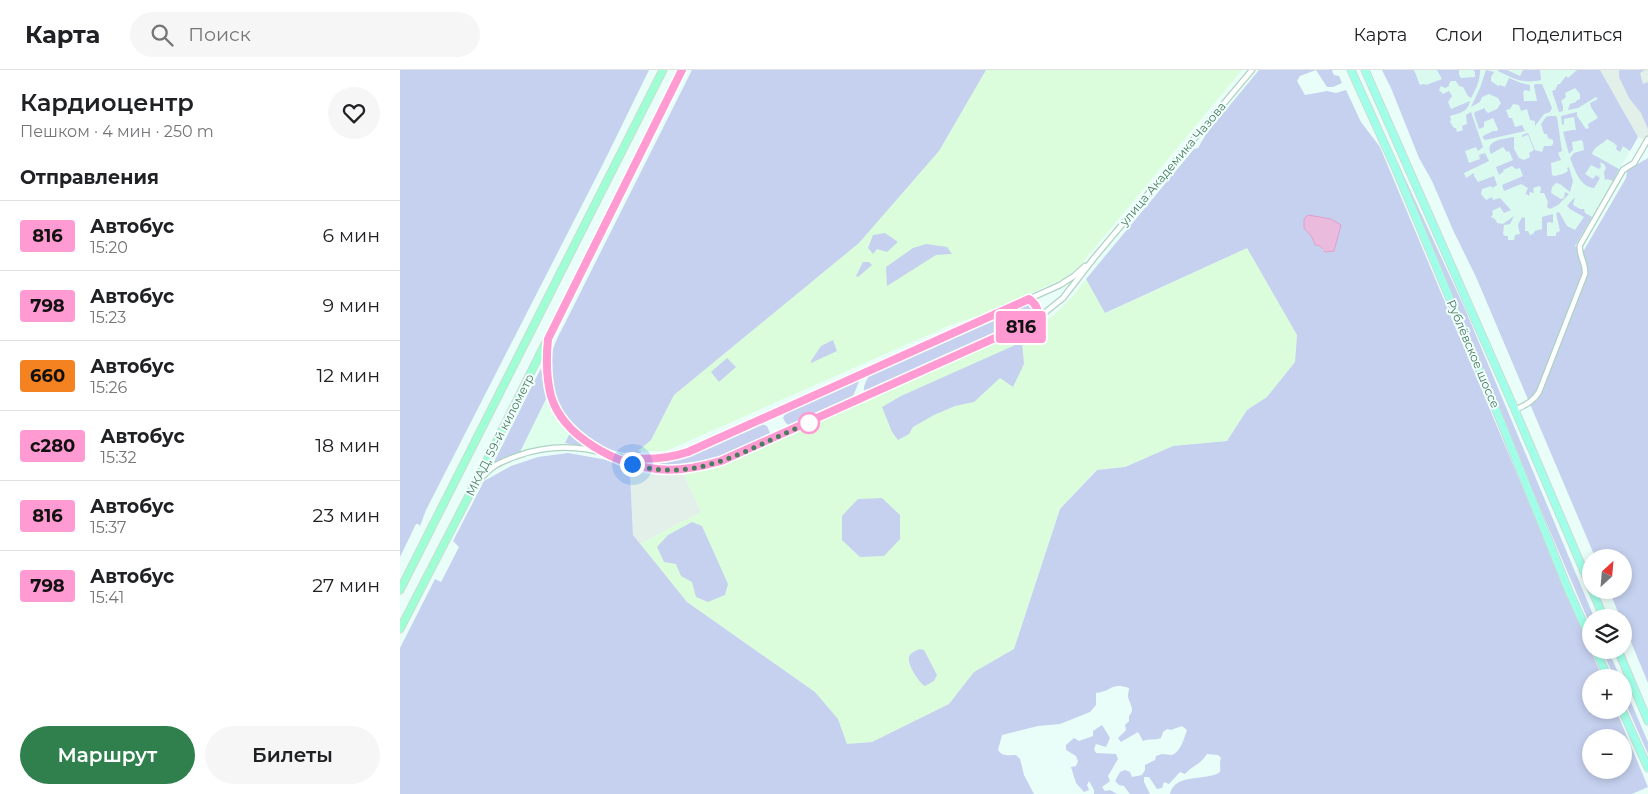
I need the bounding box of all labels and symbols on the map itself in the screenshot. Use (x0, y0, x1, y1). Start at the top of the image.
street label: улица Академика Чазова (1116, 99, 1229, 229)
street label: Рублёвское шоссе (1444, 297, 1503, 410)
line badge: 816 (992, 311, 1050, 343)
street label: МКАД, 59-й километр (462, 371, 537, 498)
unlabelled marker (798, 412, 820, 434)
your location (620, 452, 645, 477)
north arrow (1582, 549, 1632, 599)

